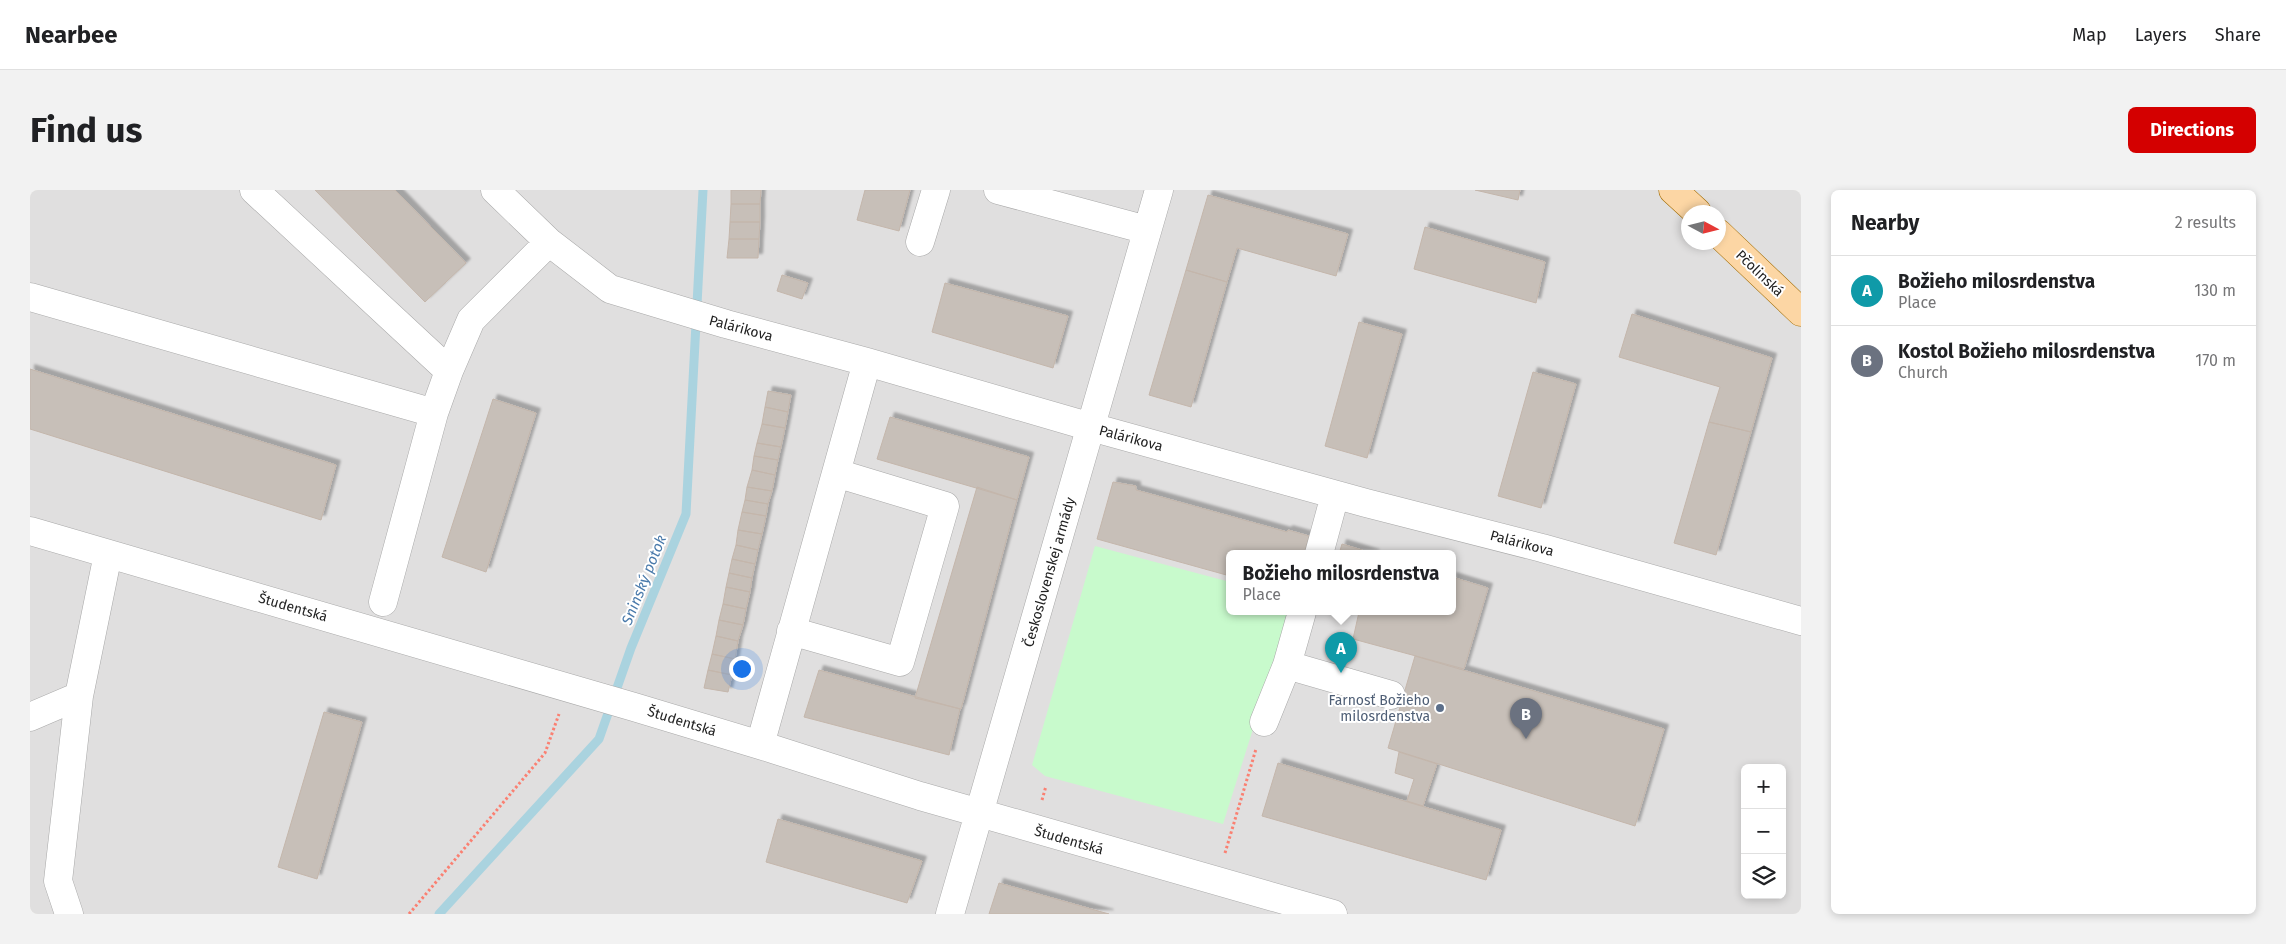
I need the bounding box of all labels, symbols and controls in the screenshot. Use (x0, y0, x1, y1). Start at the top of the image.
text: Nearbee (25, 21, 118, 49)
text: Map (2072, 24, 2107, 46)
text: Layers (2135, 24, 2187, 46)
text: Share (2215, 24, 2261, 46)
button: Directions (2128, 107, 2256, 153)
text: Find us (30, 109, 142, 151)
north arrow (1681, 205, 1726, 250)
text: Nearby (1851, 210, 1919, 236)
text: 2 results (2175, 213, 2236, 232)
street label: Pčolinská (1732, 247, 1787, 300)
text: Božieho milosrdenstva (1898, 270, 2095, 293)
text: A (1862, 281, 1872, 300)
text: 130 m (2194, 281, 2236, 300)
text: Place (1898, 293, 1937, 312)
street label: Palárikova (707, 312, 775, 345)
text: Kostol Božieho milosrdenstva (1898, 340, 2155, 363)
text: B (1862, 351, 1872, 370)
text: 170 m (2195, 351, 2236, 370)
text: Church (1898, 363, 1948, 382)
street label: Palárikova (1097, 422, 1165, 455)
street label: Československej armády (1019, 495, 1079, 649)
street label: Palárikova (1488, 527, 1556, 560)
water label: Sninský potok (617, 533, 670, 628)
popup (1226, 550, 1456, 615)
text: Božieho milosrdenstva (1242, 562, 1440, 585)
text: Place (1242, 585, 1281, 604)
street label: Študentská (256, 589, 330, 625)
pin: A (1325, 632, 1357, 673)
your location (729, 656, 755, 682)
place label: Farnosť Božieho milosrdenstva (1329, 692, 1430, 725)
pin: B (1510, 698, 1542, 739)
street label: Študentská (645, 702, 719, 740)
marker: Farnosť Božieho milosrdenstva (1434, 702, 1446, 714)
map controls (1741, 764, 1786, 899)
button: + (1741, 764, 1786, 809)
button: − (1741, 809, 1786, 854)
street label: Študentská (1032, 822, 1106, 858)
button: layers (1741, 854, 1786, 899)

